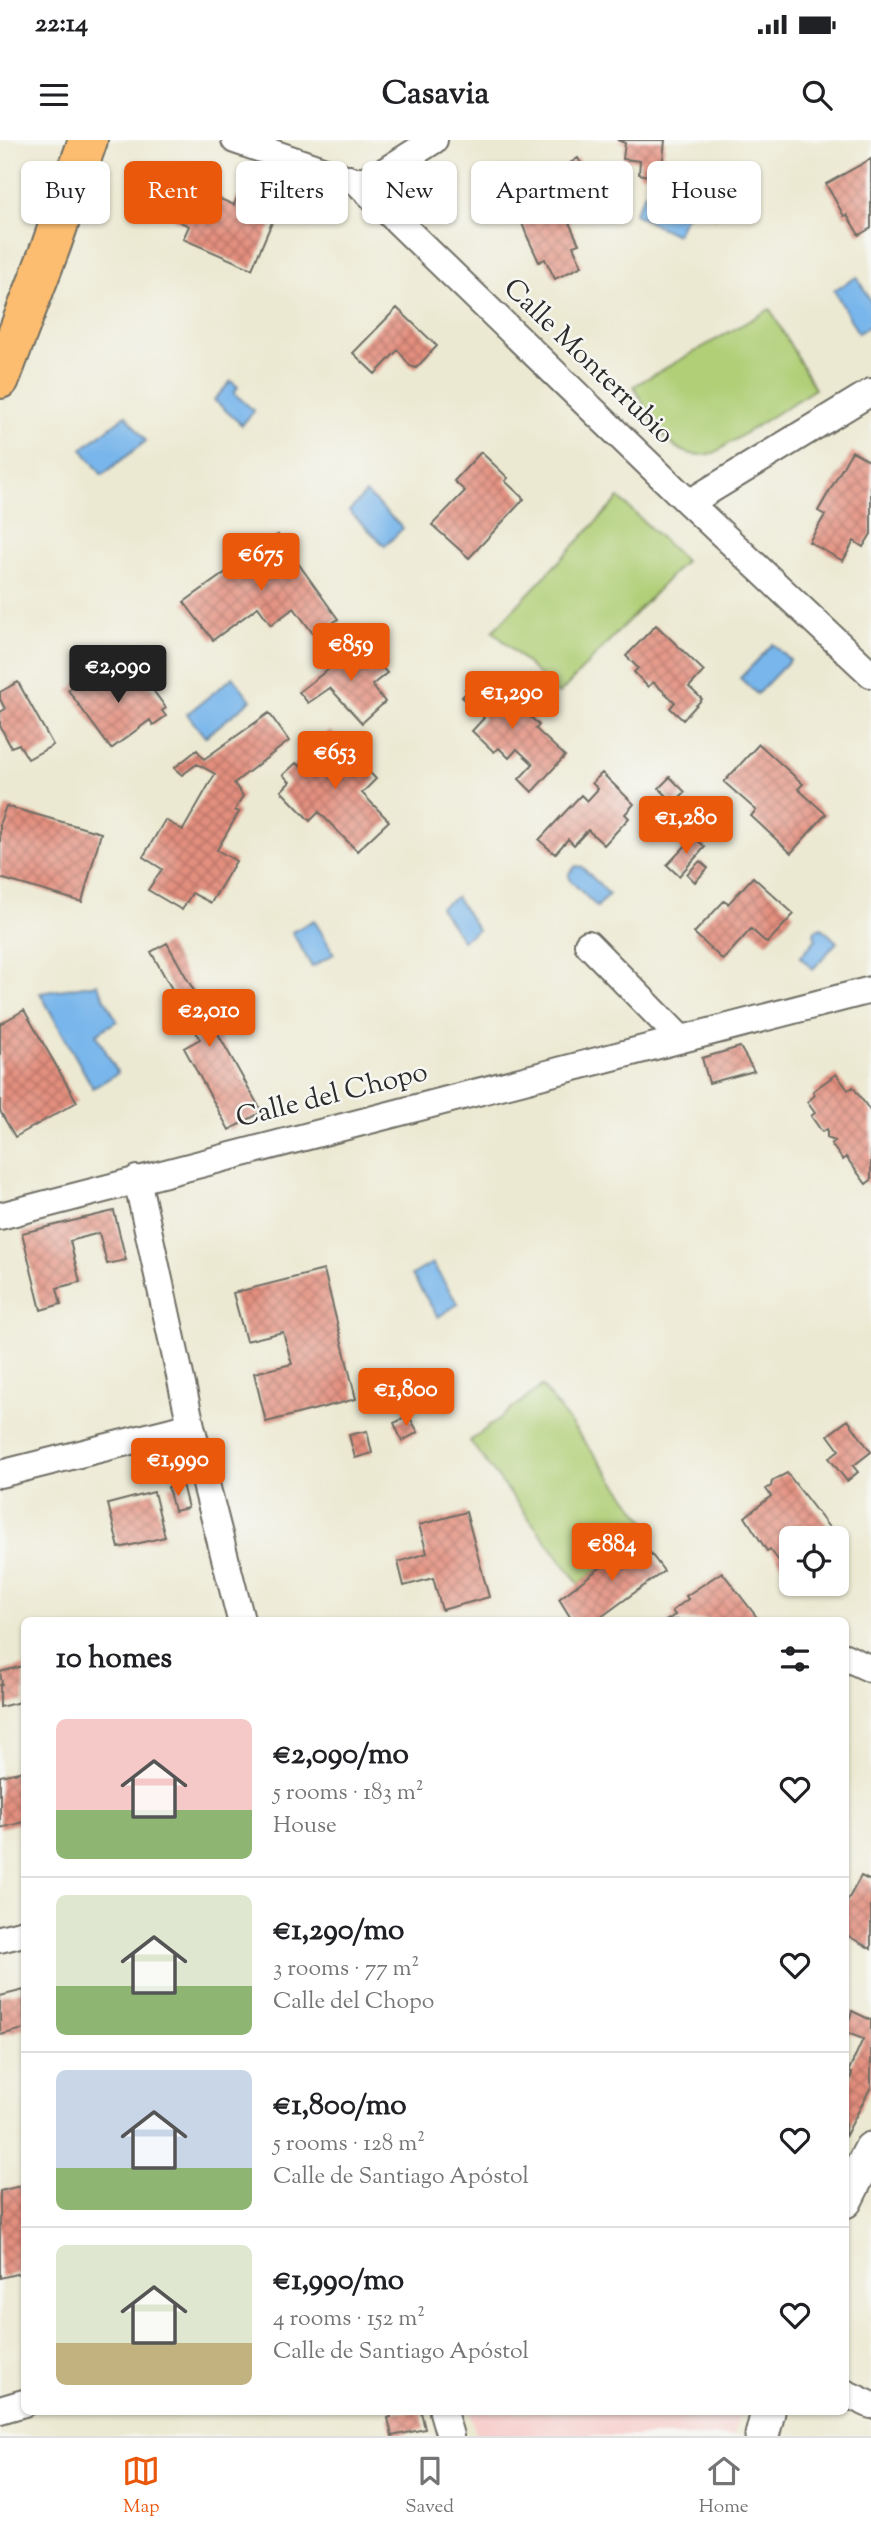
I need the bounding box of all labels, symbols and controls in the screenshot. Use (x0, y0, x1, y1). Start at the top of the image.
text: 22:14 (35, 6, 88, 43)
text: Casavia (382, 72, 489, 118)
icon: menu (35, 76, 73, 114)
icon: search (798, 76, 836, 114)
chip: Buy (21, 161, 110, 224)
chip: Rent (124, 161, 222, 224)
chip: Filters (236, 161, 348, 224)
chip: New (362, 161, 457, 224)
chip: Apartment (471, 161, 633, 224)
chip: House (647, 161, 761, 224)
street label: Calle Monterrubio (493, 270, 683, 454)
pin: €675 (220, 533, 302, 593)
text: €675 (239, 539, 283, 572)
pin: €859 (310, 624, 392, 683)
text: €859 (329, 629, 373, 662)
pin: €2,090 (61, 645, 175, 705)
text: €2,090 (85, 651, 151, 684)
pin: €1,290 (455, 672, 569, 731)
text: €1,290 (481, 677, 543, 710)
pin: €653 (294, 732, 376, 791)
text: €653 (314, 737, 356, 770)
pin: €1,280 (629, 796, 743, 856)
text: €1,280 (655, 802, 717, 835)
pin: €2,010 (152, 990, 266, 1049)
text: €2,010 (178, 995, 240, 1028)
street label: Calle del Chopo (232, 1053, 432, 1139)
pin: €1,800 (349, 1368, 463, 1428)
text: €1,800 (374, 1374, 438, 1407)
pin: €1,990 (121, 1438, 235, 1498)
text: €1,990 (147, 1444, 209, 1477)
pin: €884 (571, 1524, 653, 1583)
map controls (779, 1526, 849, 1596)
button: locate (779, 1526, 849, 1596)
text: €884 (588, 1529, 636, 1562)
text: 10 homes (56, 1638, 172, 1681)
icon: filters (776, 1640, 814, 1678)
text: €2,090/mo (273, 1734, 409, 1777)
icon: home (112, 1747, 196, 1831)
icon: heart (776, 1770, 814, 1808)
text: 5 rooms · 183 m² (273, 1777, 424, 1810)
text: House (273, 1810, 337, 1843)
text: €1,290/mo (273, 1910, 404, 1953)
icon: home (112, 1923, 196, 2007)
icon: heart (776, 1946, 814, 1984)
text: 3 rooms · 77 m² (273, 1953, 419, 1986)
text: Calle del Chopo (273, 1986, 434, 2019)
text: €1,800/mo (273, 2085, 407, 2128)
icon: home (112, 2098, 196, 2182)
icon: heart (776, 2121, 814, 2159)
text: 5 rooms · 128 m² (273, 2128, 425, 2161)
text: Calle de Santiago Apóstol (273, 2161, 529, 2194)
text: €1,990/mo (273, 2260, 404, 2303)
icon: home (112, 2273, 196, 2357)
icon: heart (776, 2296, 814, 2334)
text: 4 rooms · 152 m² (273, 2303, 425, 2336)
text: Calle de Santiago Apóstol (273, 2336, 529, 2369)
tab: Map (122, 2452, 160, 2521)
tab: Saved (405, 2452, 454, 2521)
tab: Home (699, 2452, 749, 2521)

